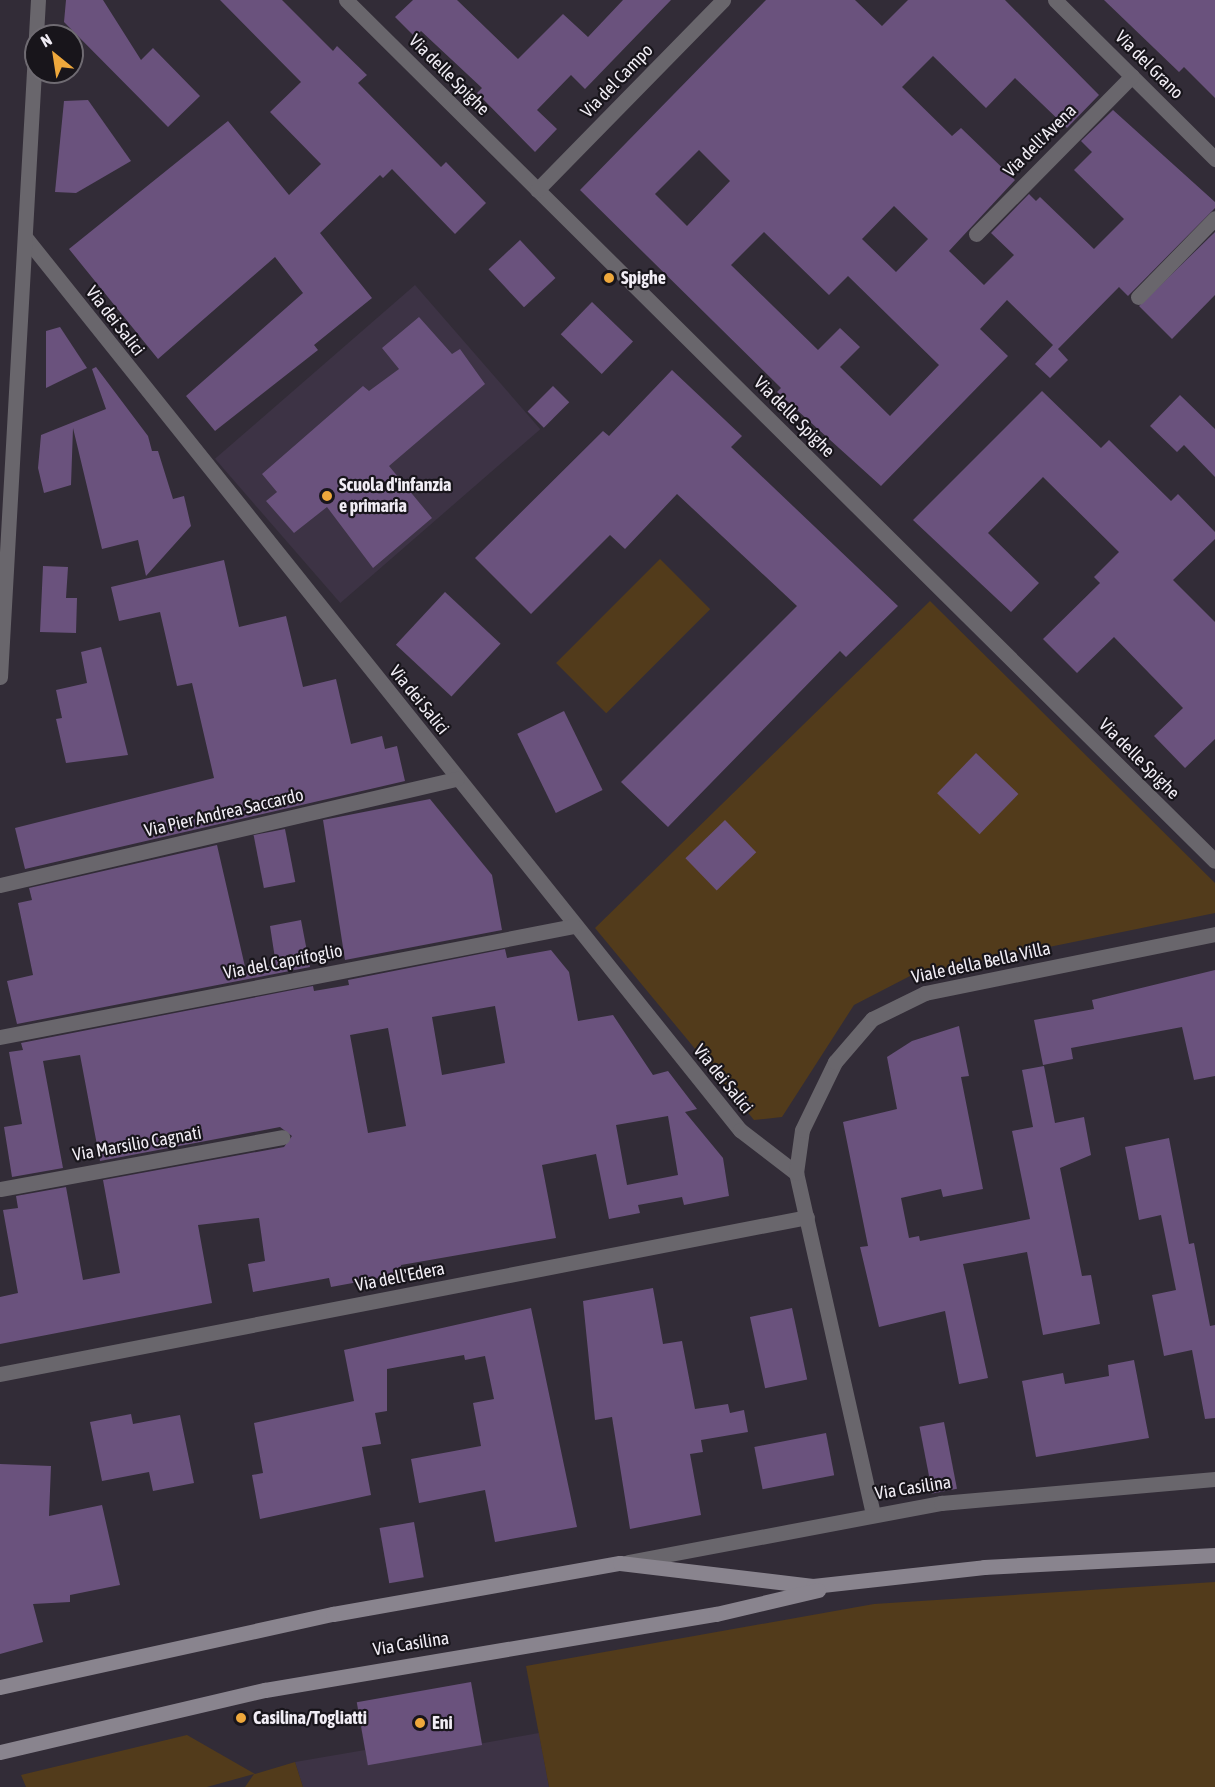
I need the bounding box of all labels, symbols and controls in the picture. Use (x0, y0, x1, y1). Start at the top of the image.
north arrow (24, 24, 84, 84)
street label: Via del Grano (1110, 26, 1188, 104)
text: N (37, 30, 55, 50)
street label: Via delle Spighe (404, 30, 494, 120)
street label: Via del Campo (577, 40, 657, 122)
street label: Via dell'Avena (999, 100, 1081, 182)
place label: Spighe (621, 267, 666, 289)
marker: Spighe (602, 271, 616, 285)
street label: Via dei Salici (81, 282, 149, 360)
street label: Via delle Spighe (749, 372, 839, 462)
place label: Scuola d'infanzia e primaria (339, 475, 451, 518)
marker: Scuola d'infanzia e primaria (320, 489, 334, 503)
street label: Via dei Salici (385, 661, 453, 739)
street label: Via delle Spighe (1094, 714, 1184, 804)
street label: Via Pier Andrea Saccardo (142, 784, 306, 842)
street label: Viale della Bella Villa (910, 938, 1052, 988)
street label: Via del Caprifoglio (222, 940, 344, 984)
street label: Via dei Salici (689, 1040, 757, 1118)
street label: Via Marsilio Cagnati (71, 1122, 203, 1166)
street label: Via dell'Edera (353, 1258, 447, 1296)
street label: Via Casilina (873, 1471, 953, 1505)
street label: Via Casilina (371, 1627, 451, 1661)
place label: Casilina/Togliatti (253, 1707, 367, 1729)
marker: Casilina/Togliatti (234, 1711, 248, 1725)
place label: Eni (432, 1712, 453, 1734)
marker: Eni (413, 1716, 427, 1730)

